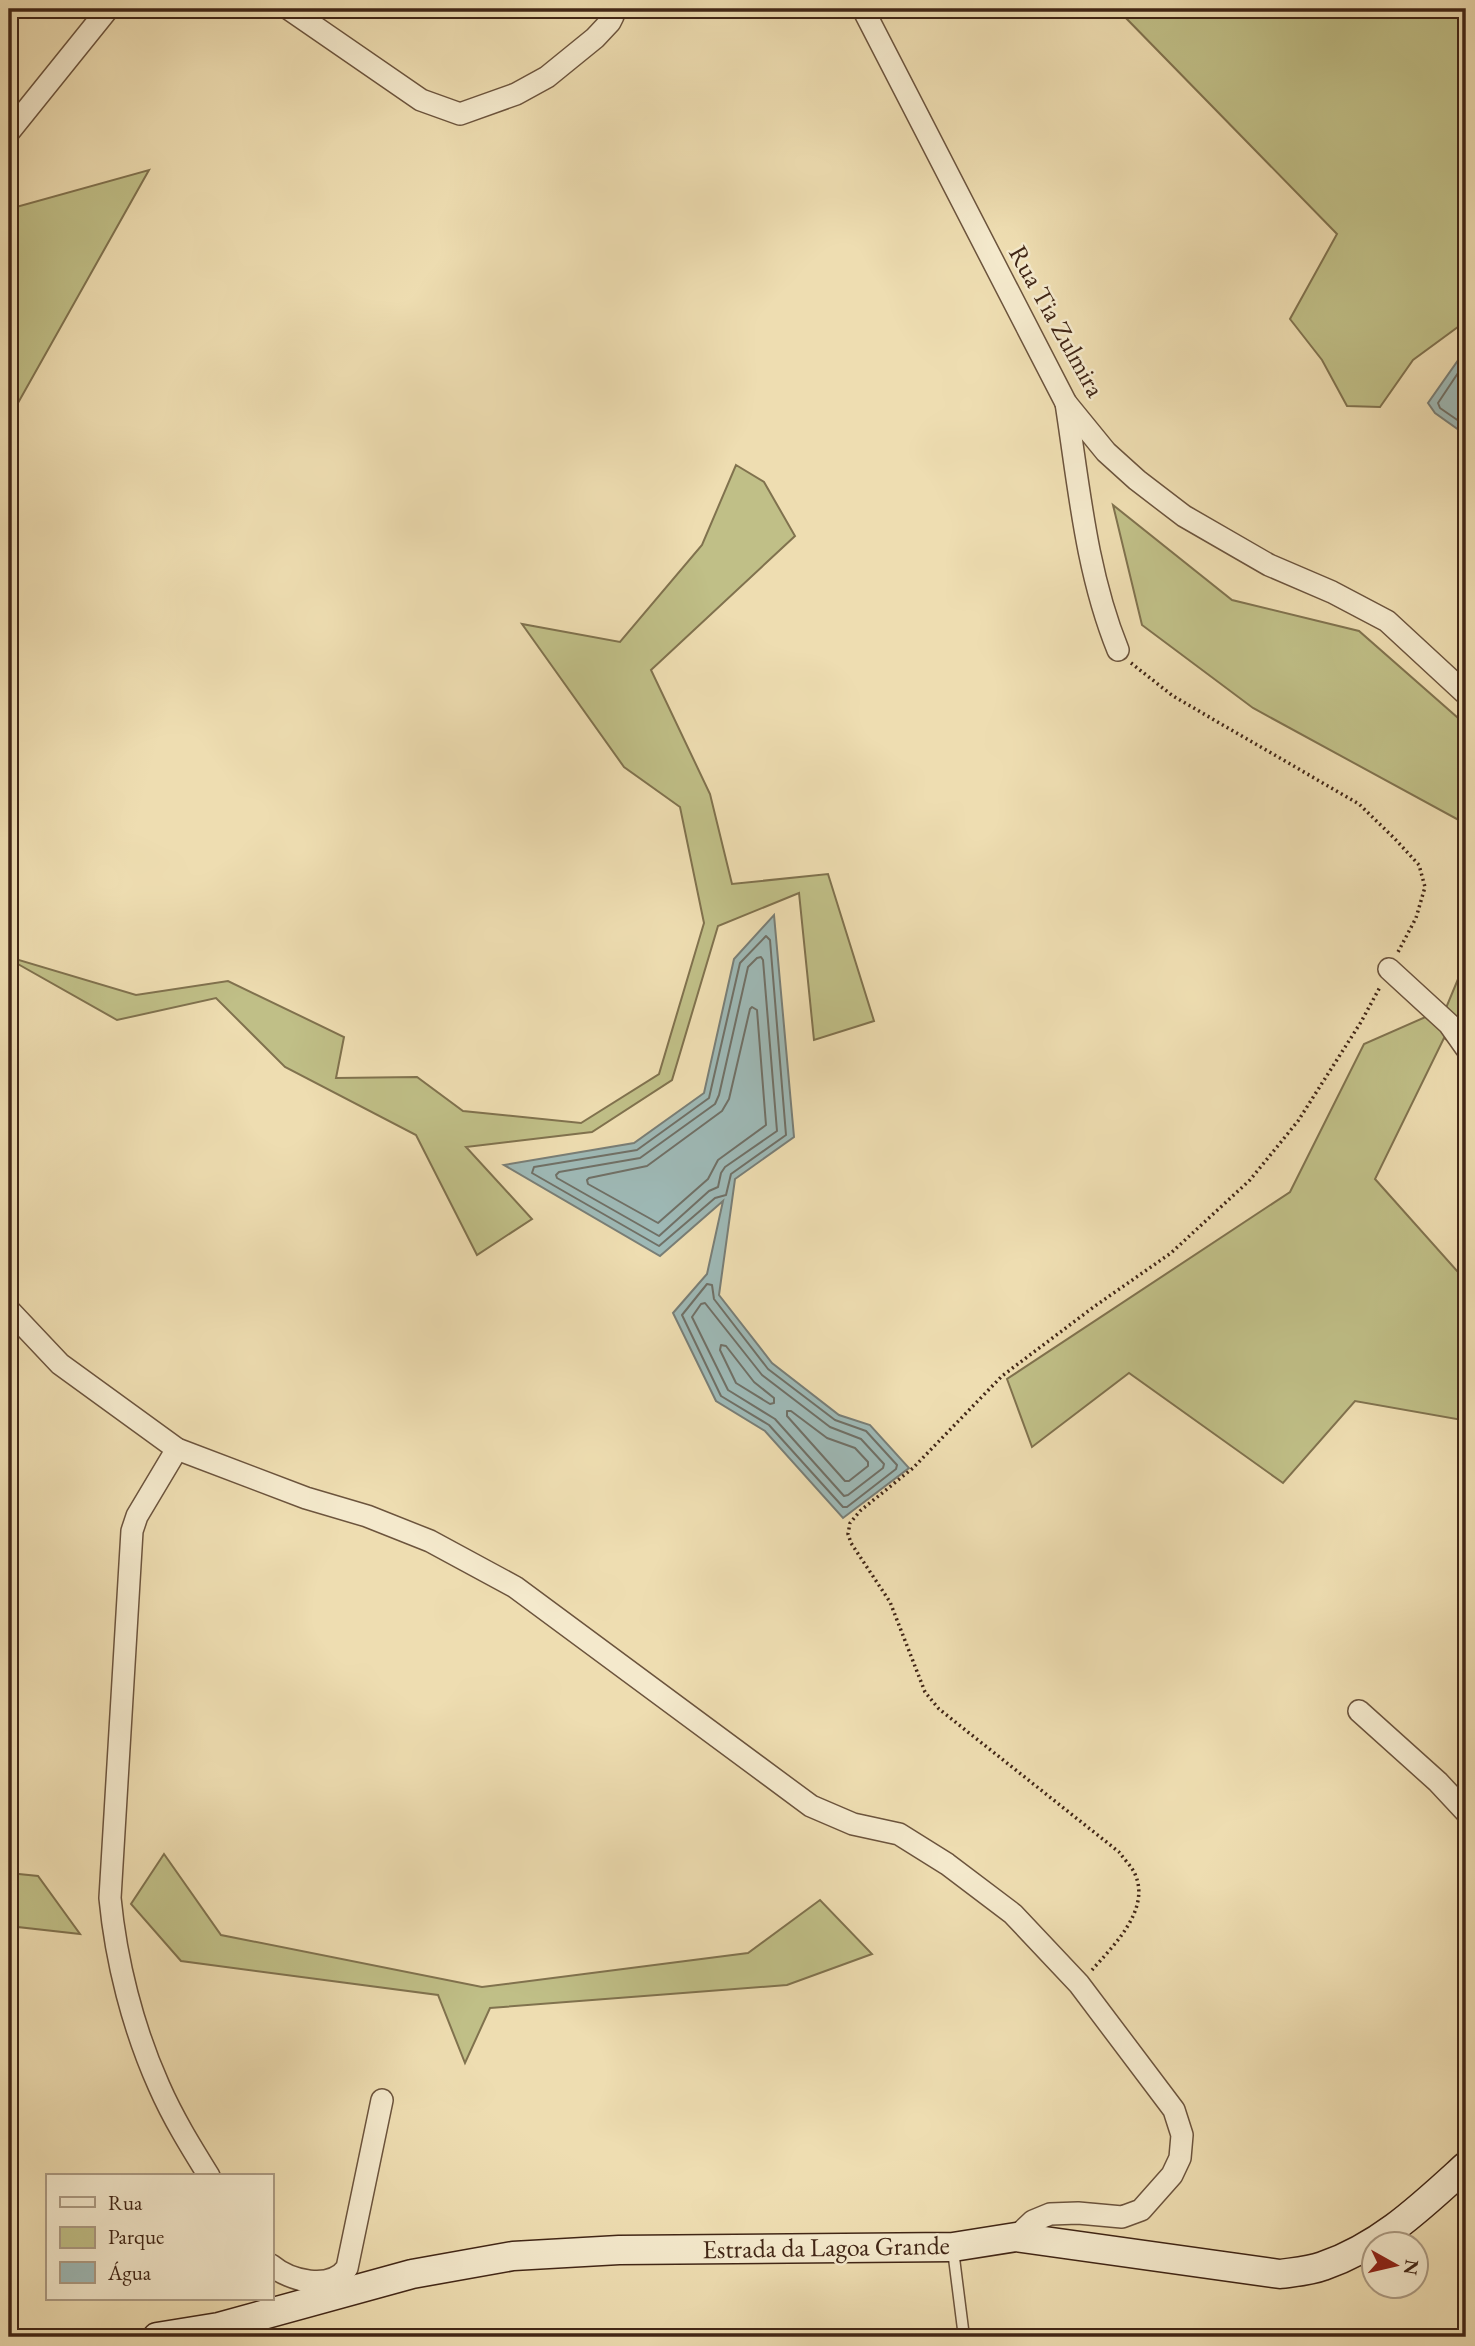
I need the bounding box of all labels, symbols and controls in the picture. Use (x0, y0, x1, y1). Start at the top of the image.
street label: Rua Tia Zulmira (1001, 239, 1113, 403)
legend (46, 2174, 273, 2300)
text: Rua (108, 2189, 143, 2216)
text: Parque (108, 2223, 164, 2250)
street label: Estrada da Lagoa Grande (702, 2228, 950, 2266)
north arrow (1360, 2230, 1430, 2300)
text: N (1398, 2258, 1425, 2277)
text: Água (107, 2259, 152, 2286)

